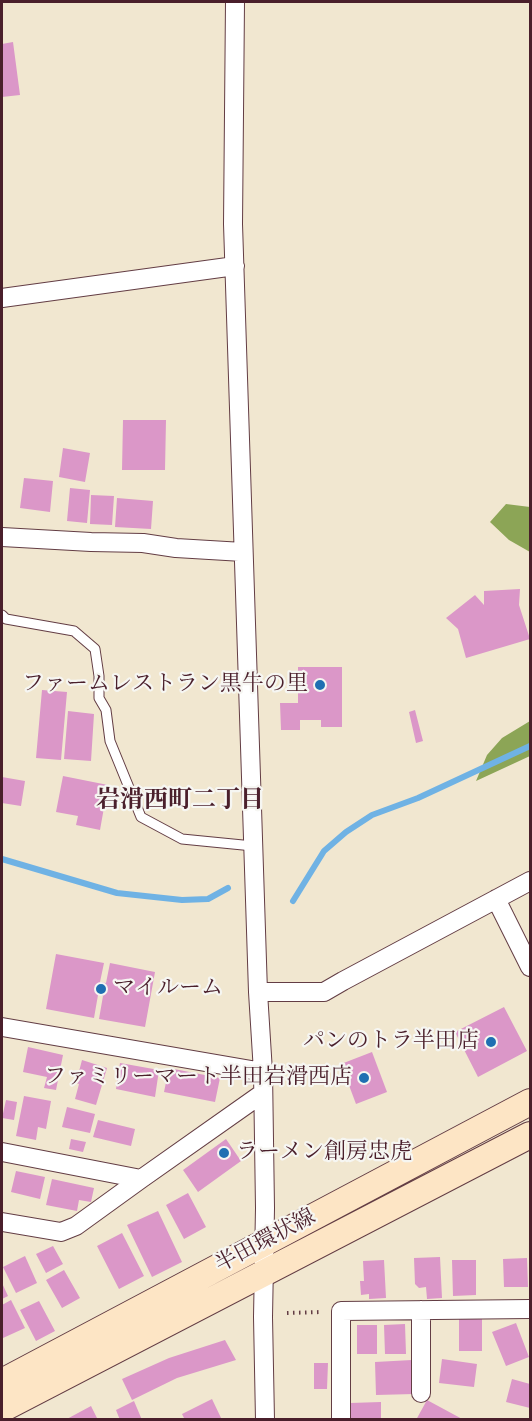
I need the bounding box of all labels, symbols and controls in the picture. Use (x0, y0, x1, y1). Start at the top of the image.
place label: ファームレストラン黒牛の里 (22, 672, 308, 698)
marker: ファームレストラン黒牛の里 (313, 678, 327, 692)
district label: 岩滑西町二丁目 (96, 788, 264, 816)
place label: マイルーム (113, 976, 223, 1002)
marker: マイルーム (94, 982, 108, 996)
place label: パンのトラ半田店 (303, 1029, 479, 1055)
marker: パンのトラ半田店 (484, 1035, 498, 1049)
place label: ファミリーマート半田岩滑西店 (44, 1065, 352, 1091)
marker: ファミリーマート半田岩滑西店 (357, 1071, 371, 1085)
place label: ラーメン創房忠虎 (236, 1140, 412, 1166)
marker: ラーメン創房忠虎 (217, 1146, 231, 1160)
street label: 半田環状線 (211, 1205, 321, 1279)

